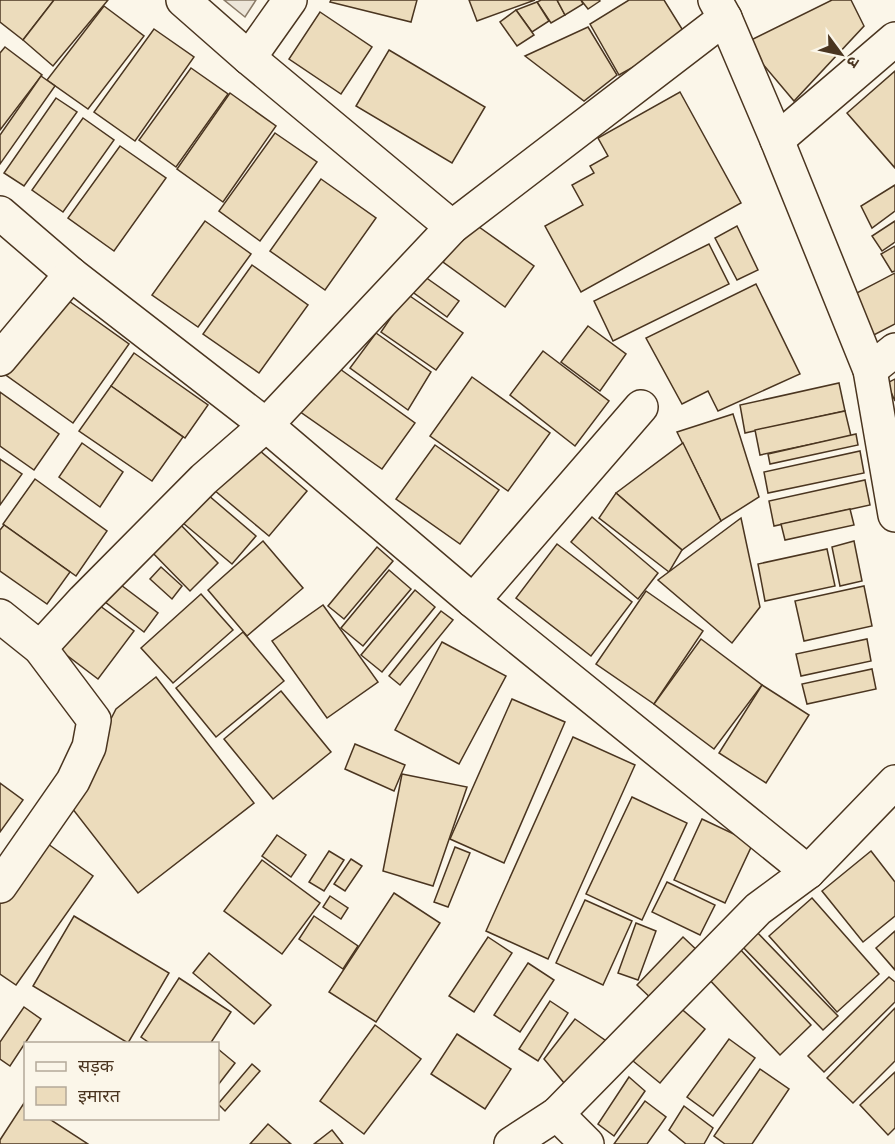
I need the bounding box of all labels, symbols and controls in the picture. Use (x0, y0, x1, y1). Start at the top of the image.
north arrow (811, 24, 871, 84)
text: उ (841, 52, 866, 73)
legend (24, 1042, 219, 1120)
text: सड़क (78, 1052, 115, 1079)
text: इमारत (78, 1082, 121, 1109)

